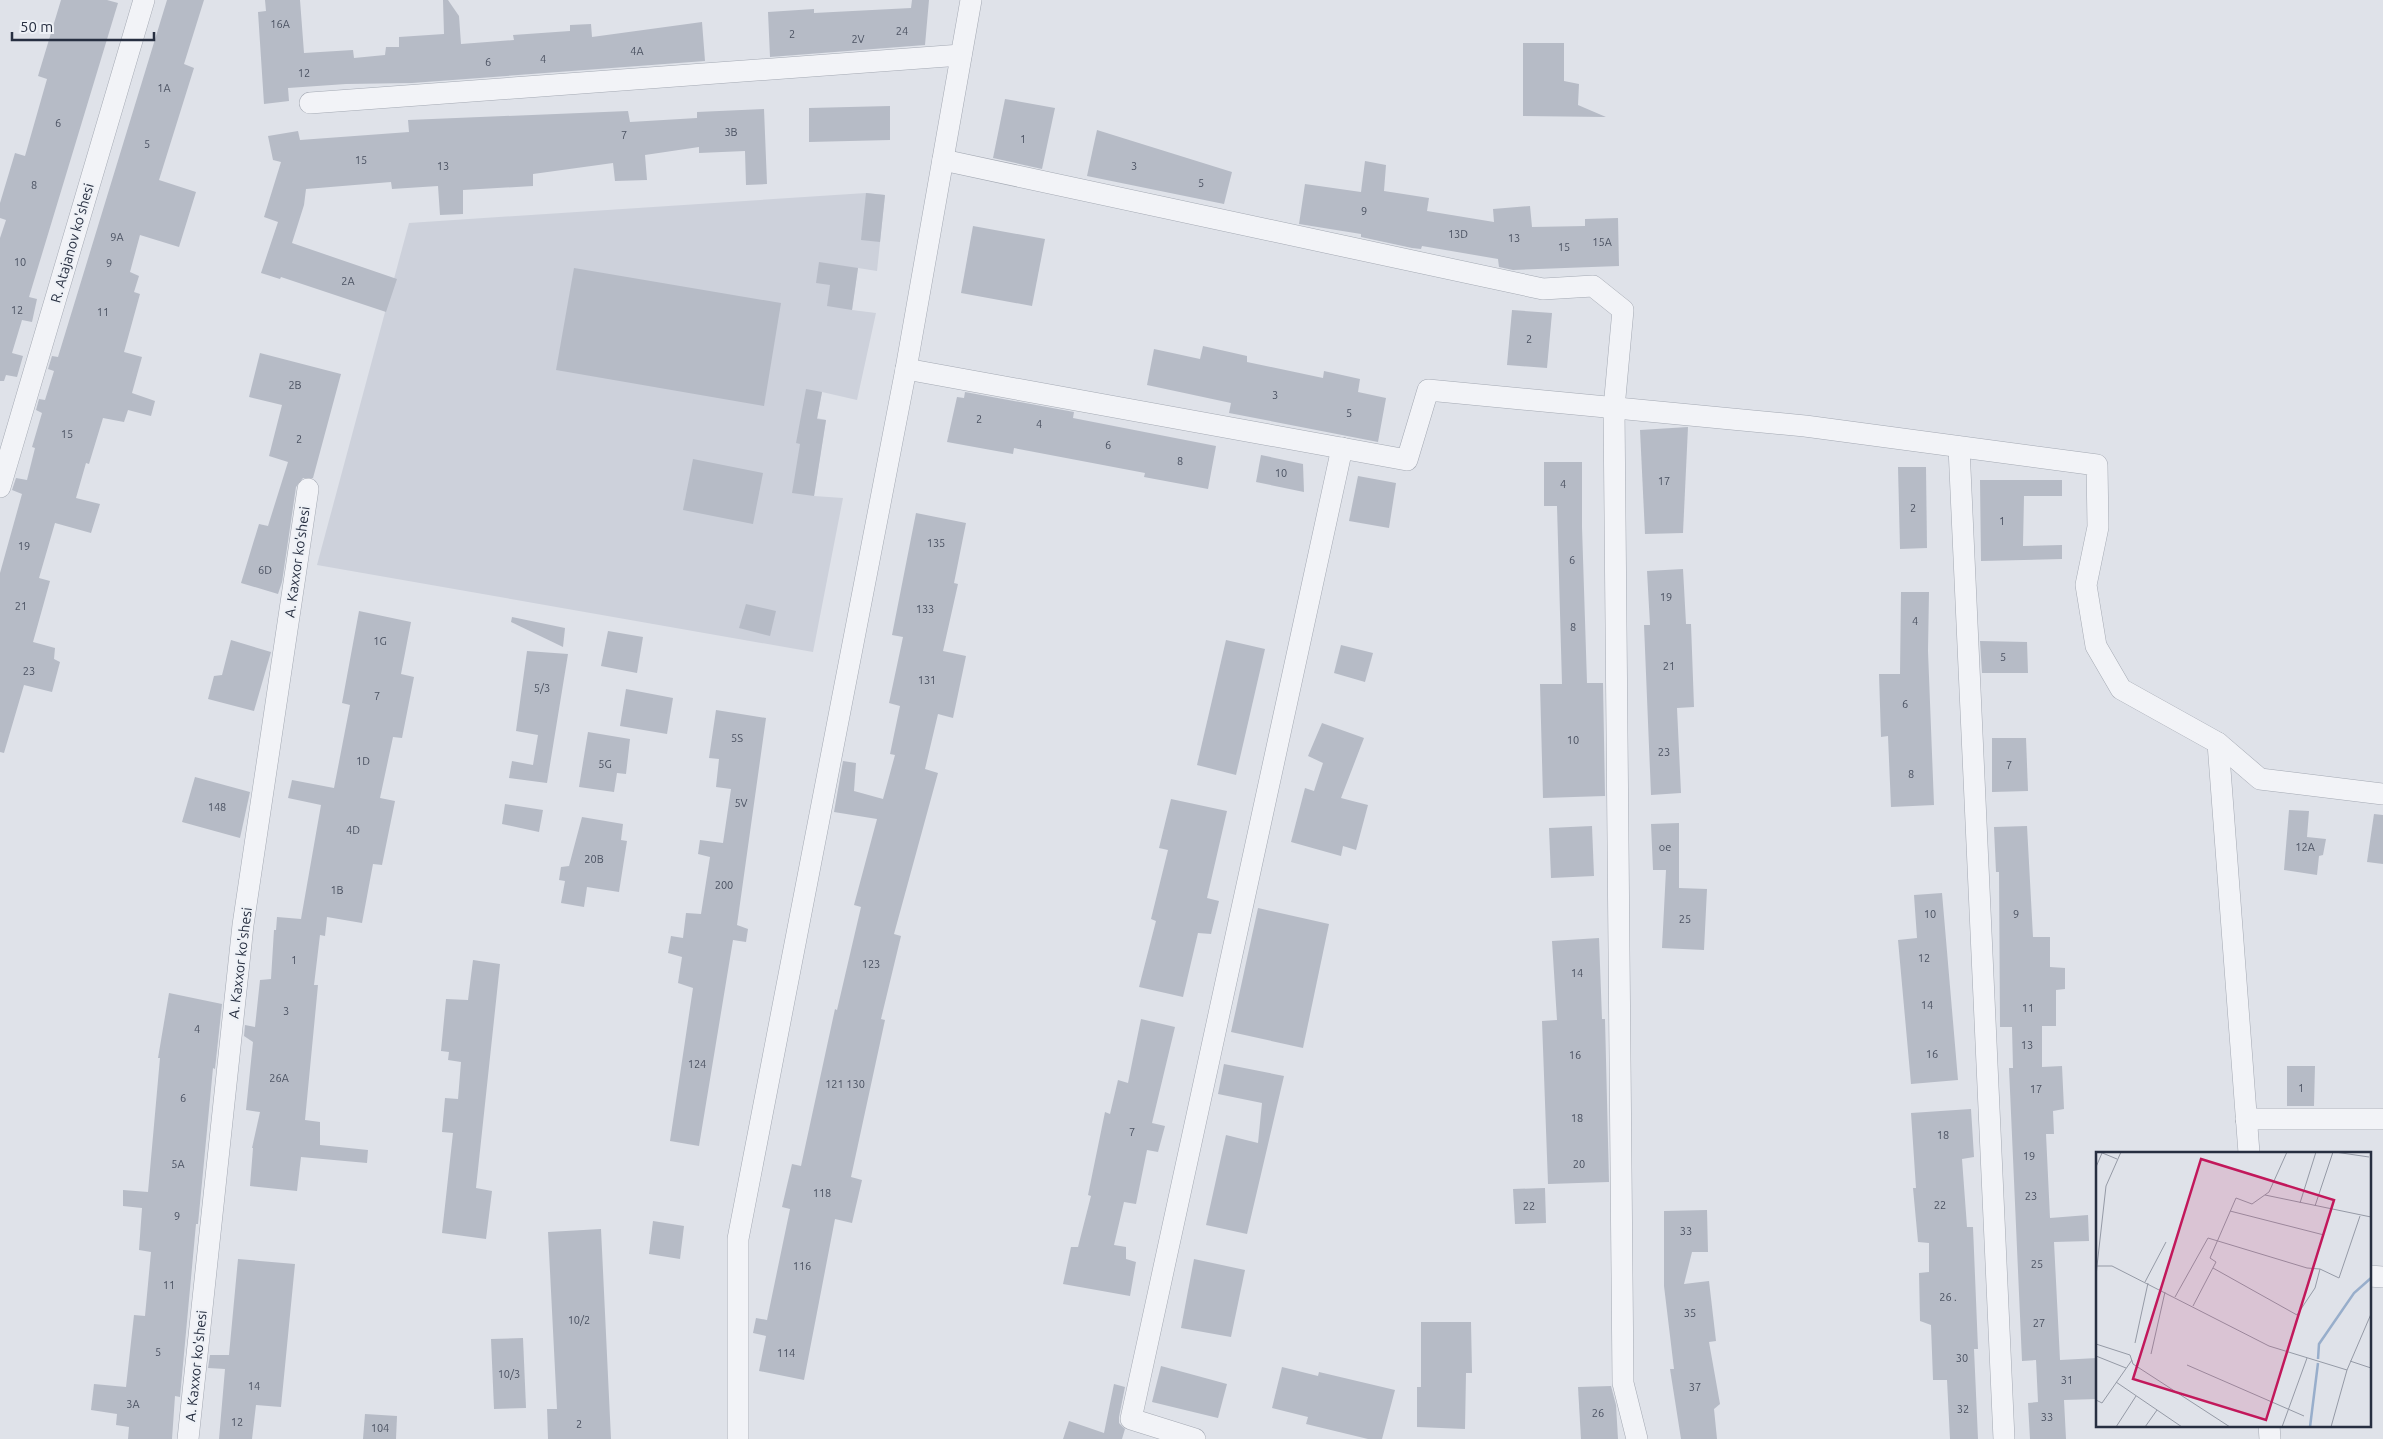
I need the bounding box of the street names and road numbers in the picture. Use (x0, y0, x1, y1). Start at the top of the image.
street label: R. Atajanov ko'shesi (47, 181, 97, 305)
street label: A. Kaxxor ko'shesi (281, 505, 313, 619)
street label: A. Kaxxor ko'shesi (225, 906, 255, 1020)
street label: A. Kaxxor ko'shesi (182, 1309, 210, 1423)

